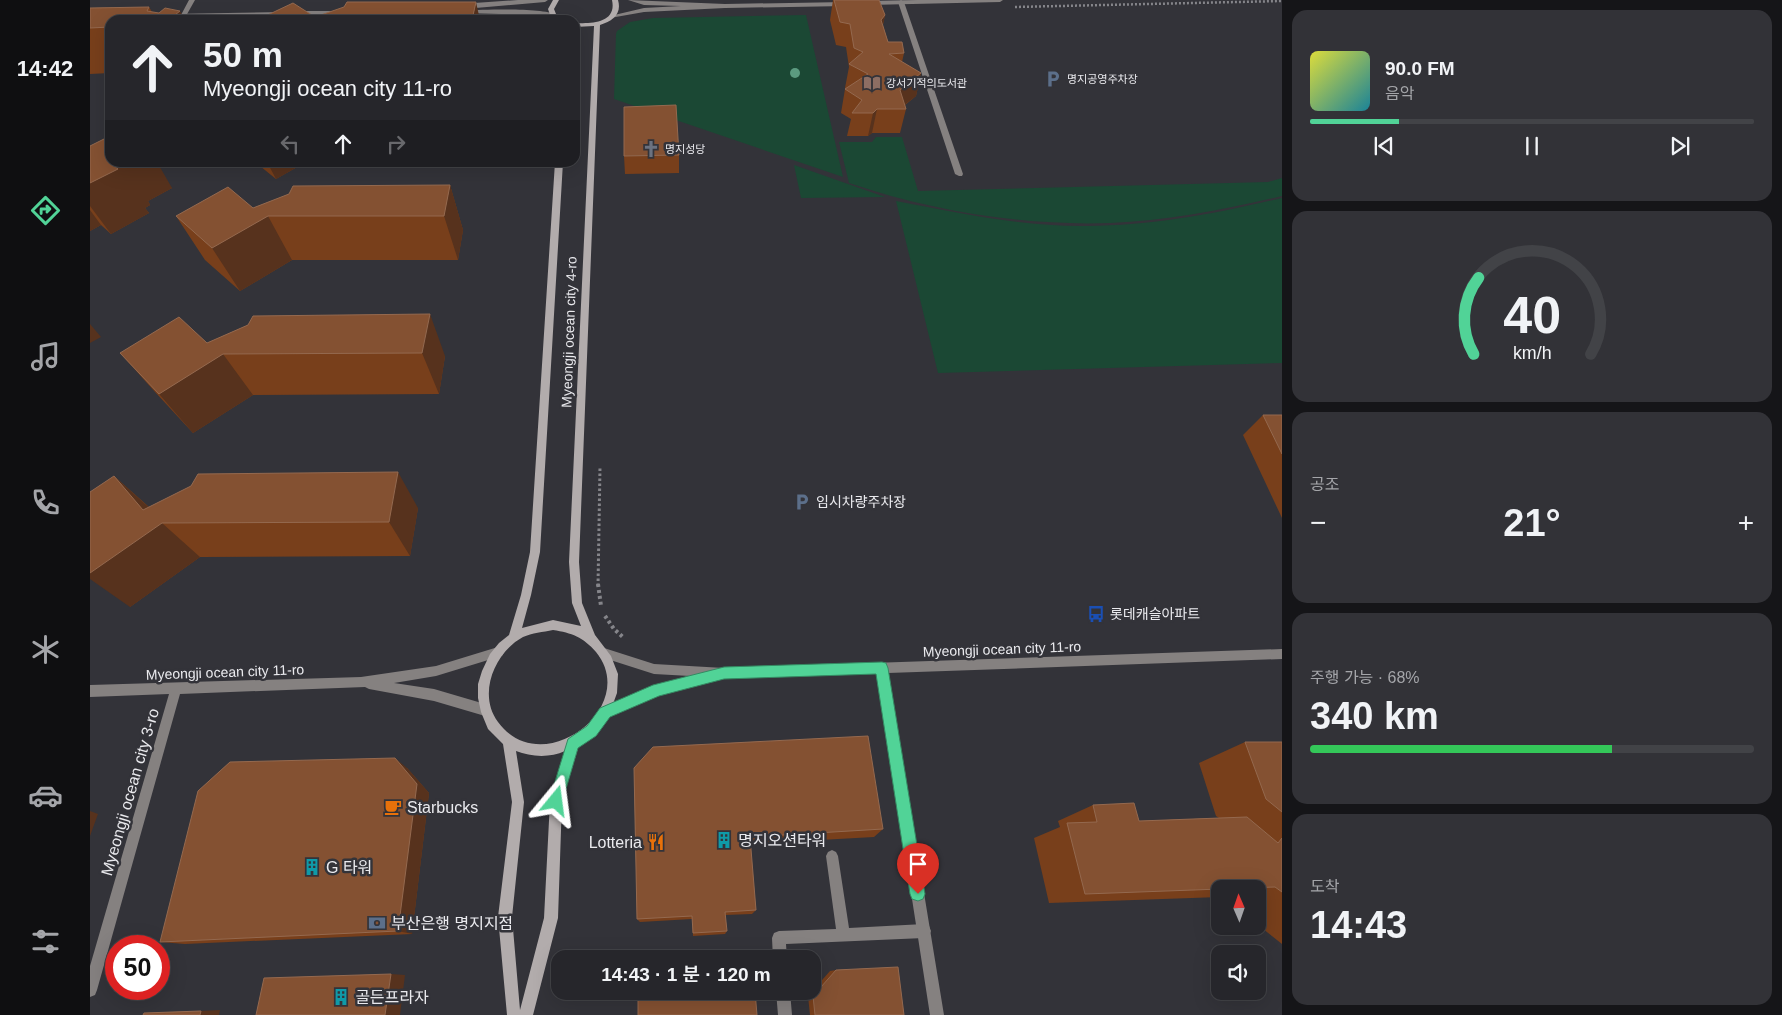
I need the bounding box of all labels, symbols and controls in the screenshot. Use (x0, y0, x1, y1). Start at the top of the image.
icon: ahead (120, 35, 185, 100)
text: 50 m (203, 35, 283, 74)
text: 14:42 (17, 56, 73, 81)
text: 90.0 FM (1385, 58, 1455, 79)
parking icon: 명지공영주차장 (1043, 69, 1063, 89)
library icon: 강서기적의도서관 (862, 73, 882, 93)
place label: 명지공영주차장 (1067, 73, 1138, 85)
text: Myeongji ocean city 11-ro (203, 76, 452, 101)
place label: 강서기적의도서관 (886, 77, 967, 89)
text: 음악 (1385, 85, 1414, 102)
icon: left (276, 130, 304, 158)
icon: ahead (329, 130, 357, 158)
icon: right (382, 130, 410, 158)
icon: previous (1370, 132, 1398, 160)
icon: pause (1518, 132, 1546, 160)
icon: next (1666, 132, 1694, 160)
church icon: 명지성당 (641, 139, 661, 159)
place label: 명지성당 (665, 143, 705, 155)
icon: directions (28, 193, 63, 228)
street label: Myeongji ocean city 4-ro (558, 256, 580, 408)
text: 40 (1503, 286, 1561, 344)
icon: music (28, 339, 63, 374)
text: km/h (1513, 343, 1551, 363)
text: 공조 (1310, 476, 1339, 493)
icon: phone (28, 485, 63, 520)
parking icon: 임시차량주차장 (792, 492, 812, 512)
place label: 임시차량주차장 (816, 494, 906, 510)
text: 21° (1503, 502, 1561, 544)
text: − (1310, 507, 1326, 538)
text: + (1738, 507, 1754, 538)
bus stop icon: 롯데캐슬아파트 (1086, 604, 1106, 624)
place label: 롯데캐슬아파트 (1110, 606, 1200, 622)
icon: climate (28, 632, 63, 667)
street label: Myeongji ocean city 11-ro (923, 638, 1082, 660)
street label: Myeongji ocean city 11-ro (146, 661, 305, 683)
text: 주행 가능 · 68% (1310, 669, 1420, 686)
text: 340 km (1310, 695, 1439, 737)
street label: Myeongji ocean city 3-ro (98, 706, 162, 878)
position arrow (529, 774, 581, 826)
icon: car (28, 778, 63, 813)
cafe icon: Starbucks (383, 797, 403, 817)
place label: Starbucks (407, 799, 478, 816)
building icon: 명지오션타워 (714, 830, 734, 850)
restaurant icon: Lotteria (646, 832, 666, 852)
place label: 명지오션타워 (738, 832, 826, 849)
place label: Lotteria (589, 834, 642, 851)
pin (897, 843, 939, 894)
icon: arrive (904, 850, 932, 878)
building icon: G 타워 (302, 857, 322, 877)
place label: G 타워 (326, 859, 372, 876)
text: 도착 (1310, 878, 1339, 895)
north arrow (1211, 880, 1266, 935)
map controls (1211, 880, 1266, 1000)
text: 14:43 (1310, 904, 1407, 946)
bank icon: 부산은행 명지지점 (367, 913, 387, 933)
place label: 부산은행 명지지점 (391, 915, 513, 932)
icon: filters (28, 924, 63, 959)
speed limit sign: 50 (105, 935, 170, 1000)
button: sound (1211, 945, 1266, 1000)
text: 14:43 · 1 분 · 120 m (601, 964, 771, 985)
building icon: 골든프라자 (331, 987, 351, 1007)
place label: 골든프라자 (355, 989, 429, 1006)

